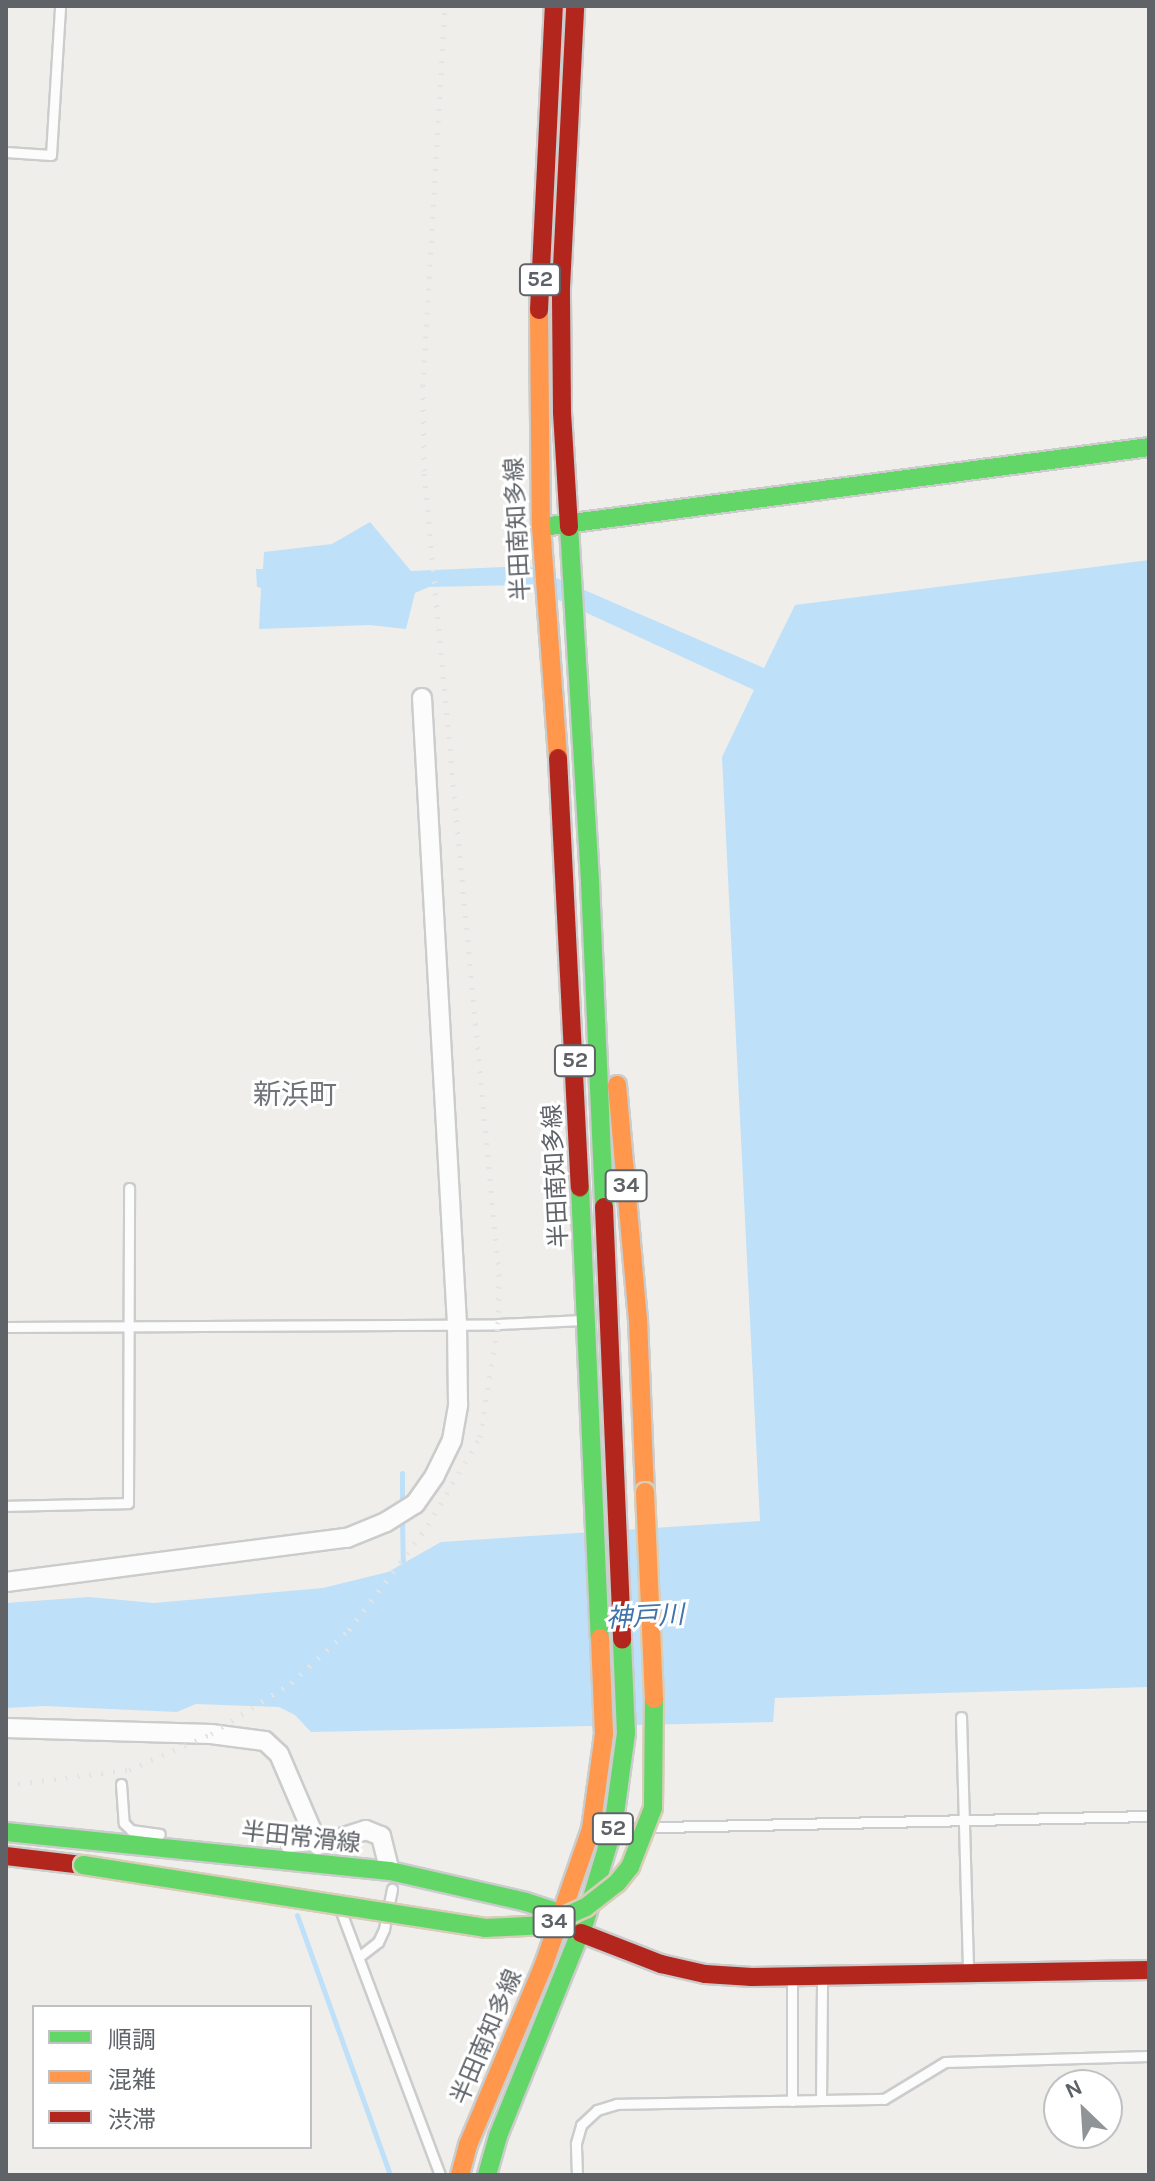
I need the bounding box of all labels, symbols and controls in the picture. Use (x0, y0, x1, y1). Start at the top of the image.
road number: 52 (518, 262, 562, 298)
street label: 半田南知多線 (500, 456, 536, 602)
road number: 52 (553, 1043, 597, 1079)
district label: 新浜町 (253, 1078, 337, 1112)
street label: 半田南知多線 (538, 1103, 574, 1249)
road number: 34 (604, 1168, 648, 1204)
water label: 神戸川 (605, 1599, 685, 1635)
road number: 52 (591, 1811, 635, 1847)
street label: 半田常滑線 (240, 1817, 362, 1859)
road number: 34 (532, 1904, 576, 1940)
street label: 半田南知多線 (446, 1965, 528, 2109)
legend (32, 2005, 312, 2149)
text: 順調 (108, 2026, 156, 2054)
text: 混雑 (108, 2066, 156, 2094)
north arrow (1043, 2069, 1123, 2149)
text: N (1061, 2074, 1086, 2104)
text: 渋滞 (108, 2106, 156, 2134)

